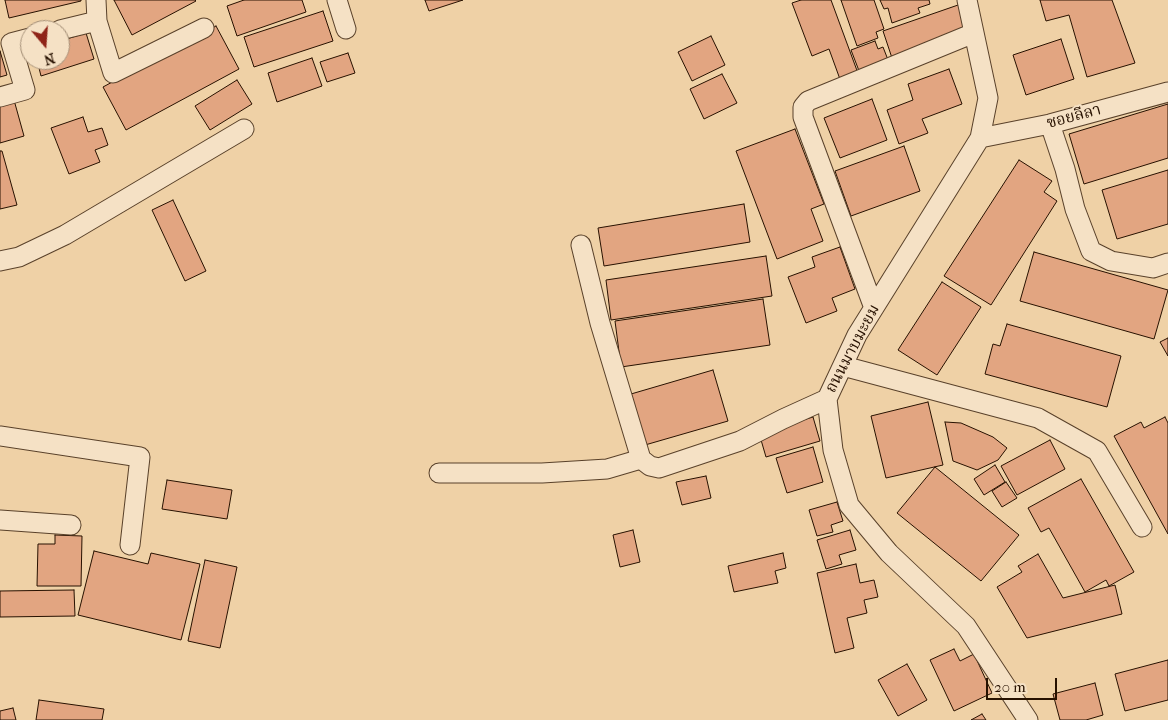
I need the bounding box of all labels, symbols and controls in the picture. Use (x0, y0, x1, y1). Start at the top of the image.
north arrow (20, 20, 70, 70)
text: N (42, 49, 57, 69)
street label: ซอยลีลา (1045, 101, 1103, 133)
street label: ถนนมาบมะยม (822, 302, 884, 396)
scale bar (988, 668, 1059, 700)
text: 20 m (994, 678, 1026, 696)

